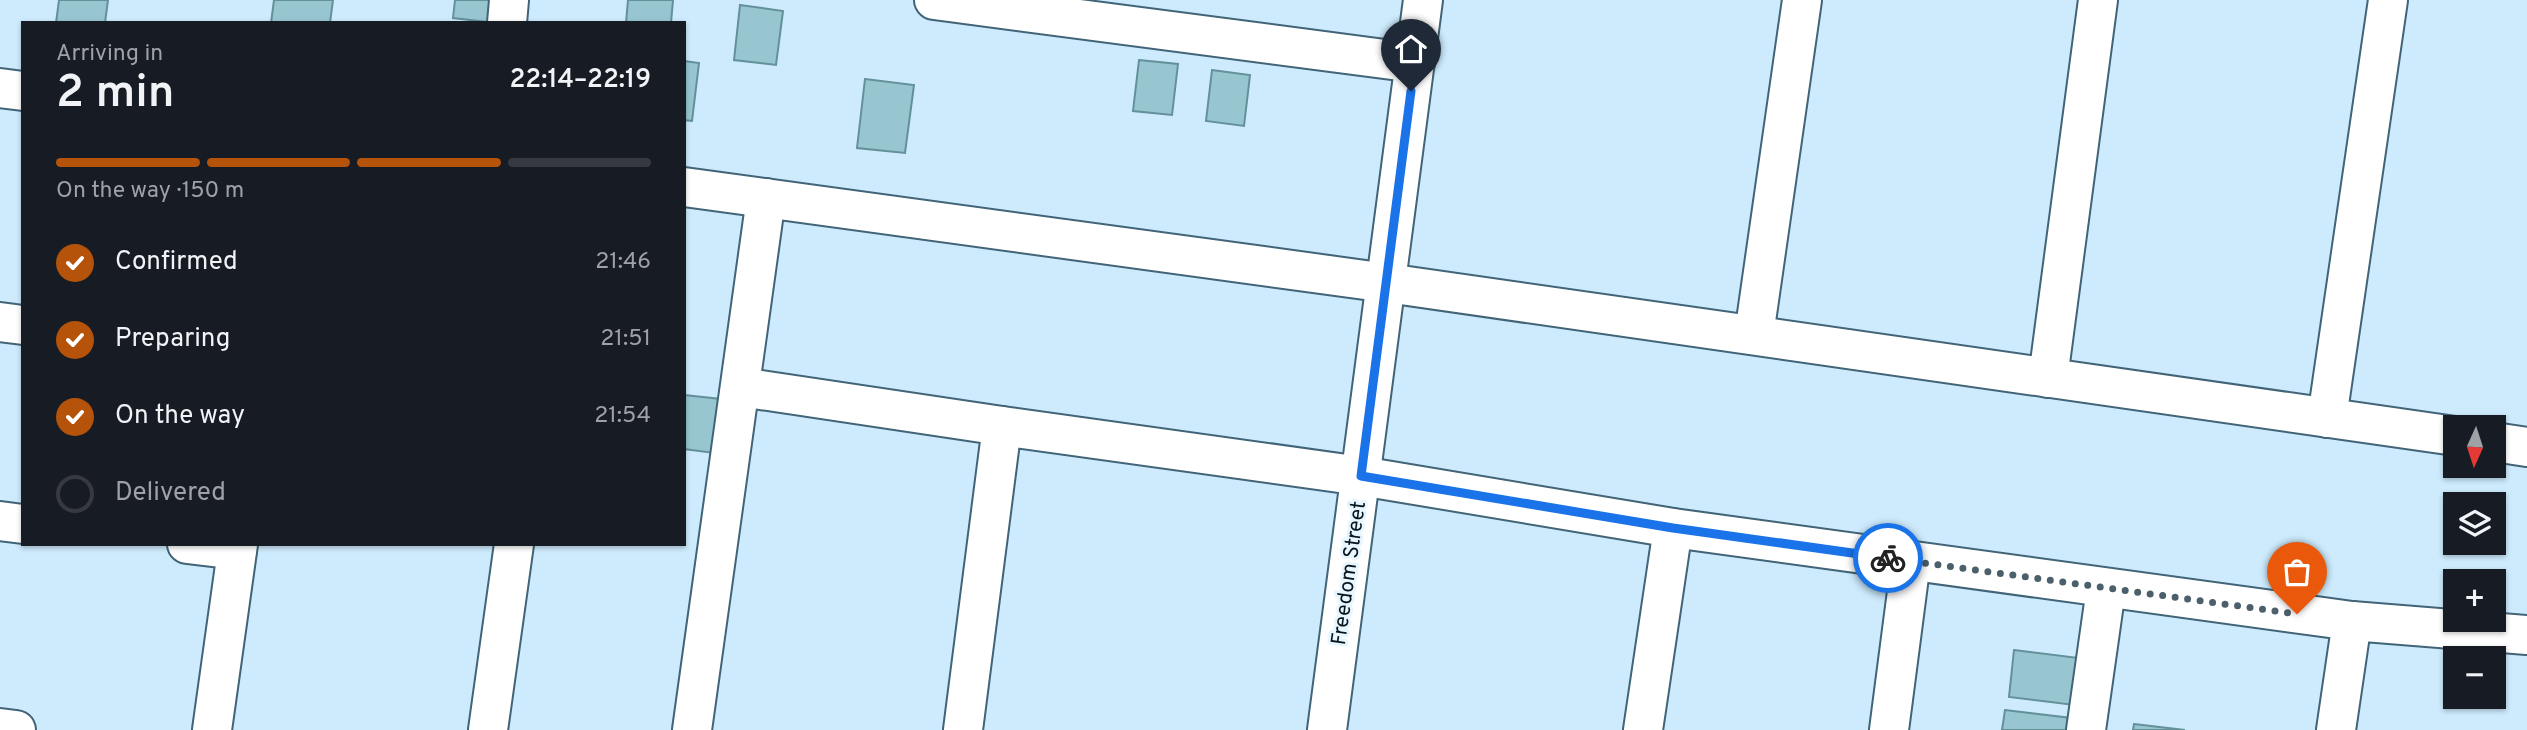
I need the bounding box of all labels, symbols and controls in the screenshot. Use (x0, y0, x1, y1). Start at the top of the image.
pin (1381, 19, 1441, 91)
icon: home (1392, 30, 1430, 68)
text: Arriving in (56, 40, 163, 69)
text: 22:14–22:19 (509, 64, 651, 97)
text: 2 min (56, 65, 175, 124)
text: On the way · 150 m (56, 177, 244, 206)
icon: check (56, 244, 94, 282)
text: Confirmed (115, 246, 238, 279)
text: 21:46 (595, 248, 651, 277)
icon: check (56, 321, 94, 359)
text: Preparing (115, 323, 230, 356)
text: 21:51 (600, 325, 651, 354)
icon: check (56, 398, 94, 436)
text: On the way (115, 400, 245, 433)
text: 21:54 (594, 402, 651, 431)
north arrow (2443, 415, 2506, 478)
map controls (2443, 415, 2506, 709)
text: Delivered (115, 477, 226, 510)
button: layers (2443, 492, 2506, 555)
street label: Freedom Street (1326, 499, 1373, 647)
courier (1853, 523, 1923, 593)
icon: bike (1869, 539, 1907, 577)
pin (2267, 542, 2327, 614)
icon: bag (2278, 553, 2316, 591)
button: + (2443, 569, 2506, 632)
button: − (2443, 646, 2506, 709)

